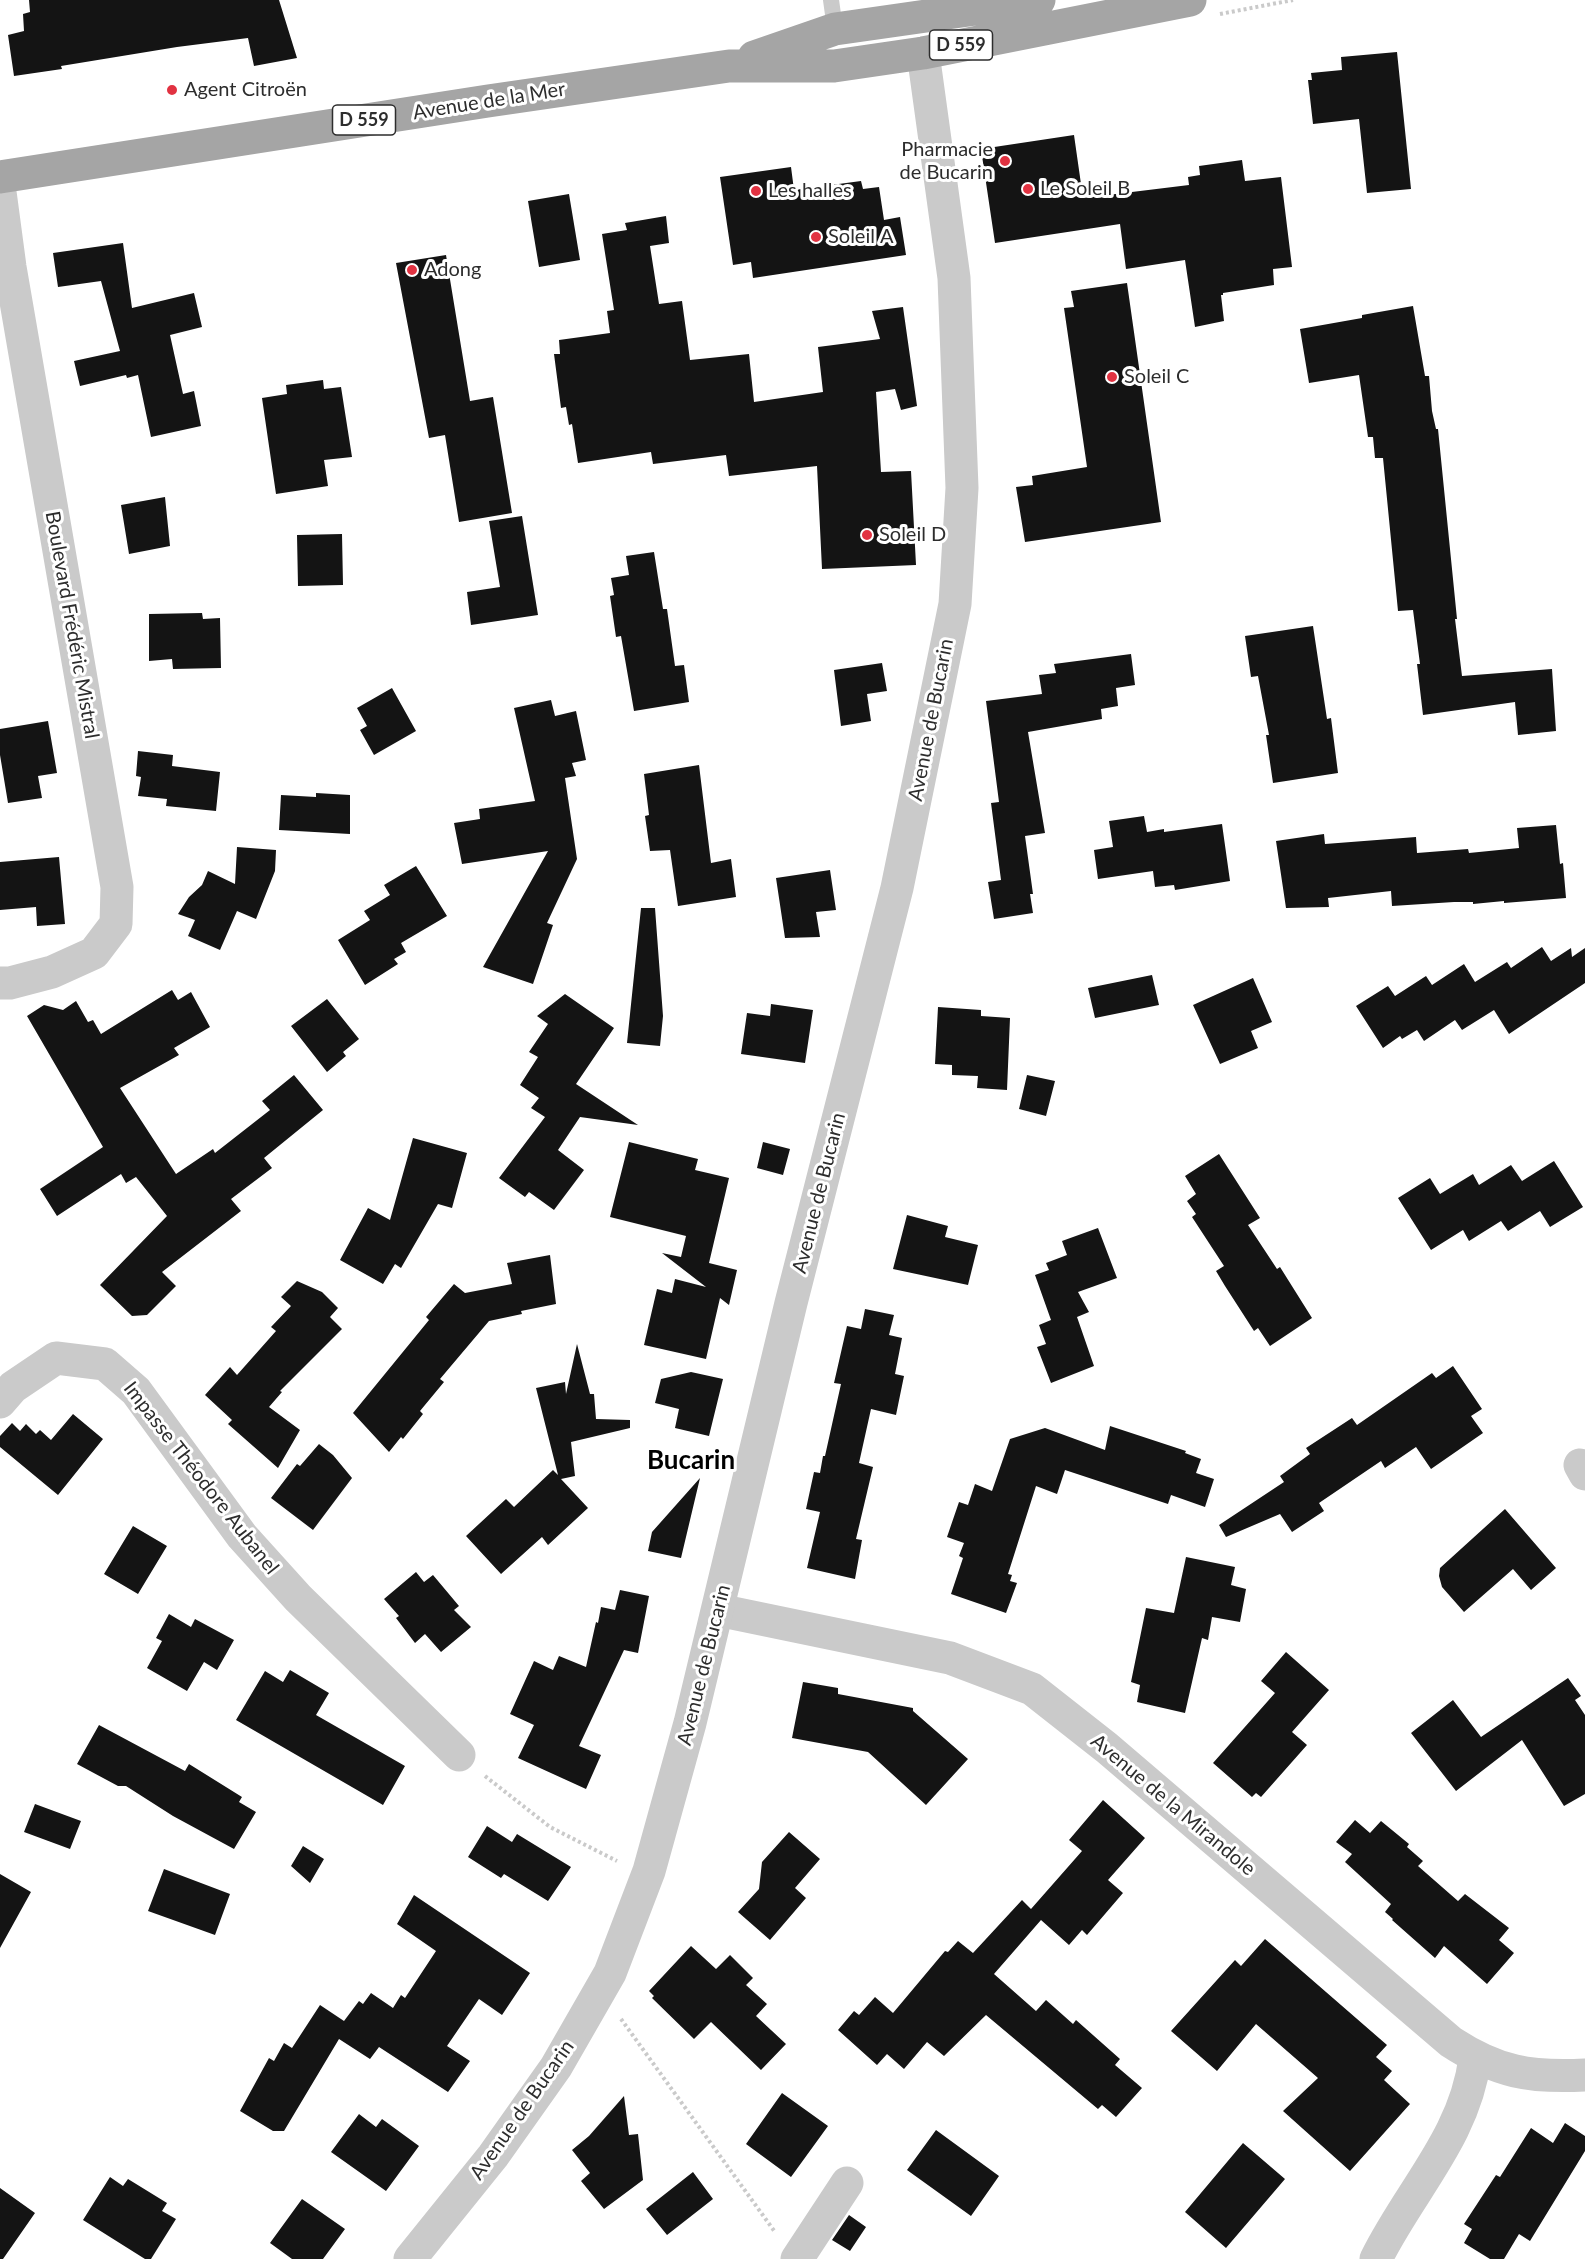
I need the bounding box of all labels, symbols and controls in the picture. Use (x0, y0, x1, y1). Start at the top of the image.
road number: D 559 (930, 30, 992, 60)
street label: Avenue de la Mer (411, 77, 567, 125)
place label: Agent Citroën (184, 78, 307, 102)
marker: Agent Citroën (165, 83, 179, 97)
road number: D 559 (332, 105, 395, 135)
place label: Pharmacie de Bucarin (900, 138, 993, 185)
marker: Pharmacie de Bucarin (998, 154, 1012, 168)
place label: Le Soleil B (1040, 177, 1130, 201)
place label: Les halles (768, 179, 852, 203)
marker: Le Soleil B (1021, 182, 1035, 196)
marker: Les halles (749, 184, 763, 198)
place label: Soleil A (828, 225, 894, 249)
marker: Soleil A (809, 230, 823, 244)
place label: Adong (424, 258, 481, 282)
marker: Adong (405, 263, 419, 277)
place label: Soleil C (1124, 365, 1189, 389)
marker: Soleil C (1105, 370, 1119, 384)
street label: Boulevard Frédéric Mistral (40, 509, 104, 741)
place label: Soleil D (879, 523, 946, 547)
marker: Soleil D (860, 528, 874, 542)
street label: Avenue de Bucarin (903, 637, 959, 803)
street label: Avenue de Bucarin (787, 1110, 851, 1276)
street label: Impasse Théodore Aubanel (118, 1377, 284, 1579)
district label: Bucarin (647, 1445, 735, 1477)
street label: Avenue de Bucarin (672, 1582, 736, 1748)
street label: Avenue de la Mirandole (1086, 1729, 1260, 1881)
street label: Avenue de Bucarin (465, 2036, 579, 2184)

